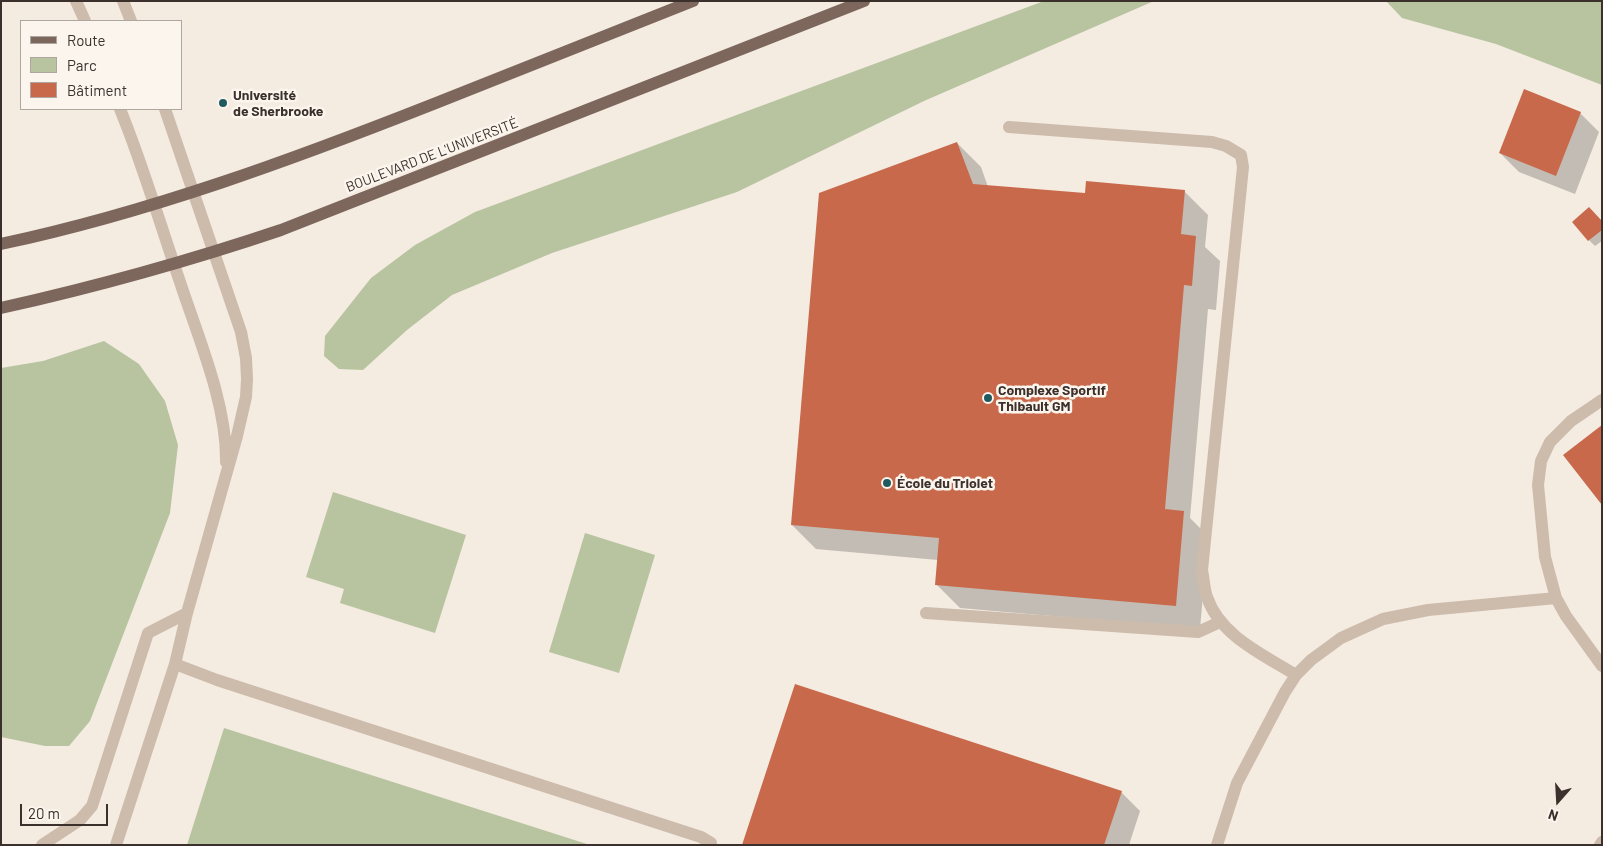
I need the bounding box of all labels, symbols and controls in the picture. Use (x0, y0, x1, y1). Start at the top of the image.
legend (20, 20, 182, 110)
text: Route (67, 31, 106, 49)
text: Parc (67, 56, 97, 74)
text: Bâtiment (67, 81, 127, 99)
place label: Université de Sherbrooke (233, 87, 323, 120)
marker: Université de Sherbrooke (217, 97, 229, 109)
street label: BOULEVARD DE L'UNIVERSITÉ (343, 114, 521, 196)
place label: Complexe Sportif Thibault GM (998, 382, 1106, 414)
marker: Complexe Sportif Thibault GM (982, 392, 994, 404)
place label: École du Triolet (897, 475, 993, 491)
marker: École du Triolet (881, 477, 893, 489)
north arrow (1533, 776, 1583, 826)
scale bar (22, 794, 110, 826)
text: 20 m (28, 804, 60, 822)
text: N (1546, 806, 1560, 825)

